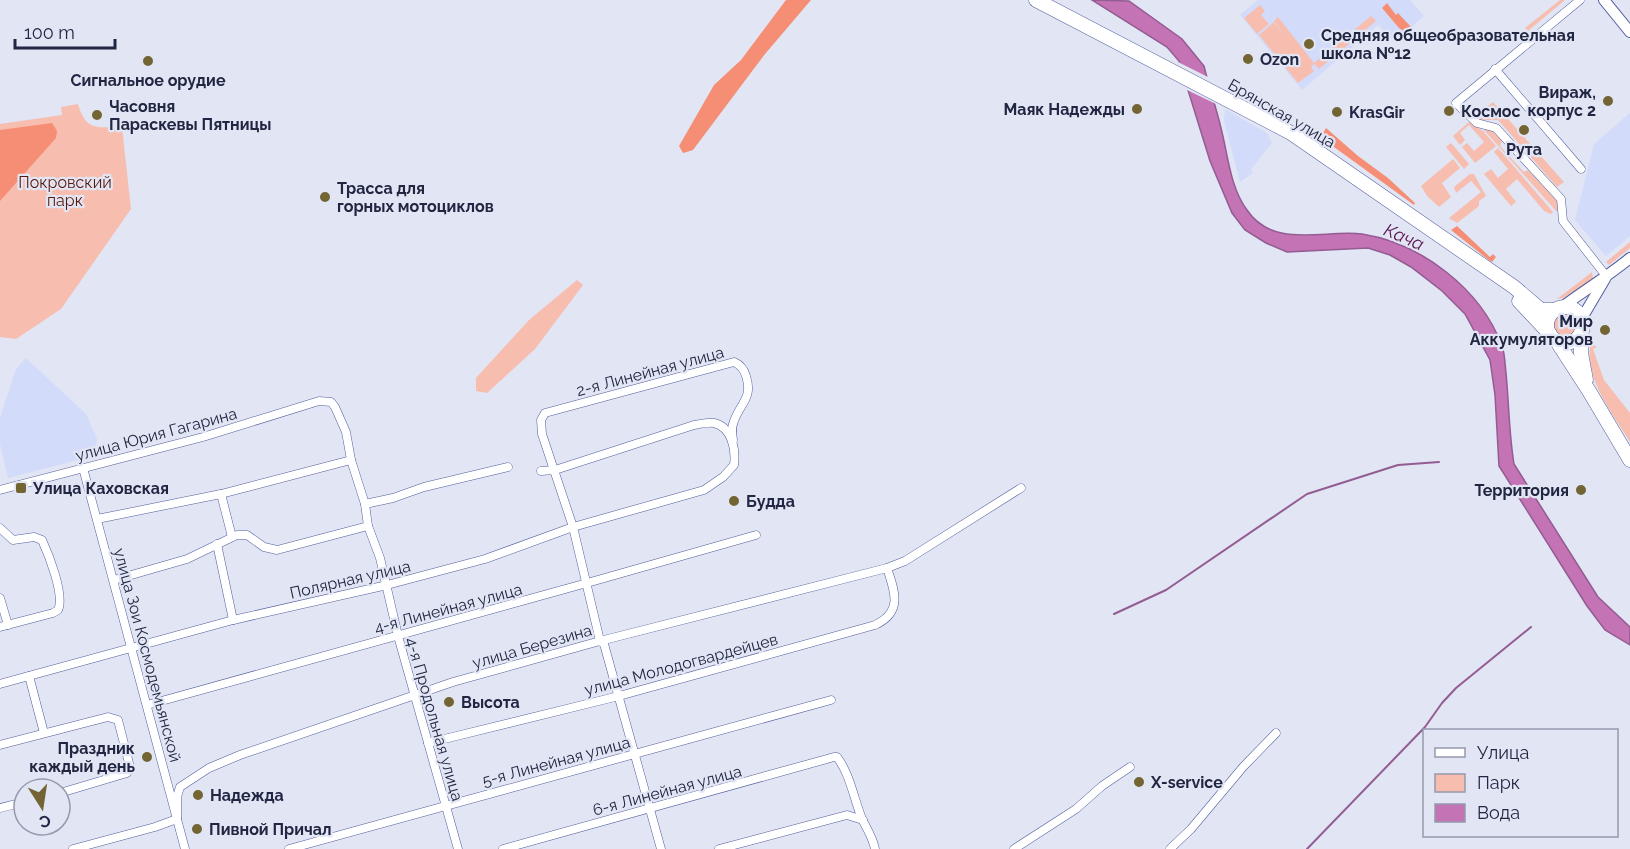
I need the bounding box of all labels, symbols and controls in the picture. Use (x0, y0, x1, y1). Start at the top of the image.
scale bar (15, 12, 116, 50)
text: 100 m (24, 22, 75, 43)
place label: Средняя общеобразовательная школа №12 (1321, 26, 1575, 63)
marker: Средняя общеобразовательная школа №12 (1302, 37, 1316, 51)
place label: Ozon (1260, 50, 1299, 69)
marker: Ozon (1241, 52, 1255, 66)
marker: Сигнальное орудие (141, 54, 155, 68)
place label: Сигнальное орудие (70, 71, 226, 90)
street label: Брянская улица (1225, 75, 1339, 152)
place label: Вираж, корпус 2 (1528, 83, 1596, 120)
marker: Вираж, корпус 2 (1601, 94, 1615, 108)
place label: Часовня Параскевы Пятницы (109, 97, 272, 134)
place label: Маяк Надежды (1003, 100, 1125, 119)
marker: Маяк Надежды (1130, 102, 1144, 116)
place label: Космос (1461, 102, 1521, 121)
place label: KrasGir (1349, 103, 1405, 122)
marker: Космос (1442, 104, 1456, 118)
marker: KrasGir (1330, 105, 1344, 119)
marker: Часовня Параскевы Пятницы (90, 108, 104, 122)
marker: Рута (1517, 123, 1531, 137)
place label: Рута (1506, 140, 1542, 159)
park label: Покровский парк (18, 173, 112, 210)
place label: Трасса для горных мотоциклов (337, 179, 494, 216)
marker: Трасса для горных мотоциклов (318, 190, 332, 204)
water label: Кача (1381, 219, 1428, 254)
place label: Мир Аккумуляторов (1470, 312, 1593, 349)
marker: Мир Аккумуляторов (1598, 323, 1612, 337)
street label: 2-я Линейная улица (574, 343, 726, 400)
street label: улица Юрия Гагарина (73, 404, 239, 465)
place label: Улица Каховская (32, 479, 169, 498)
marker: Улица Каховская (14, 481, 28, 495)
place label: Территория (1474, 481, 1569, 500)
marker: Территория (1574, 483, 1588, 497)
place label: Будда (746, 492, 795, 511)
marker: Будда (727, 494, 741, 508)
street label: улица Зои Космодемьянской (110, 546, 185, 764)
street label: Полярная улица (288, 556, 412, 603)
street label: 4-я Линейная улица (372, 580, 524, 637)
street label: улица Березина (470, 620, 594, 673)
street label: улица Молодогвардейцев (582, 630, 780, 699)
street label: 4-я Продольная улица (402, 635, 467, 803)
place label: Высота (461, 693, 520, 712)
marker: Высота (442, 695, 456, 709)
legend (1423, 729, 1618, 837)
street label: 5-я Линейная улица (480, 733, 632, 790)
place label: Праздник каждый день (29, 739, 135, 776)
text: Улица (1477, 742, 1529, 763)
marker: Праздник каждый день (140, 750, 154, 764)
street label: 6-я Линейная улица (591, 761, 744, 820)
text: Парк (1477, 772, 1520, 793)
place label: X-service (1150, 773, 1223, 792)
marker: X-service (1132, 775, 1146, 789)
north arrow (12, 777, 72, 837)
place label: Надежда (210, 786, 284, 805)
marker: Надежда (191, 788, 205, 802)
text: Вода (1477, 802, 1520, 823)
text: С (38, 811, 52, 832)
place label: Пивной Причал (209, 820, 332, 839)
marker: Пивной Причал (190, 822, 204, 836)

